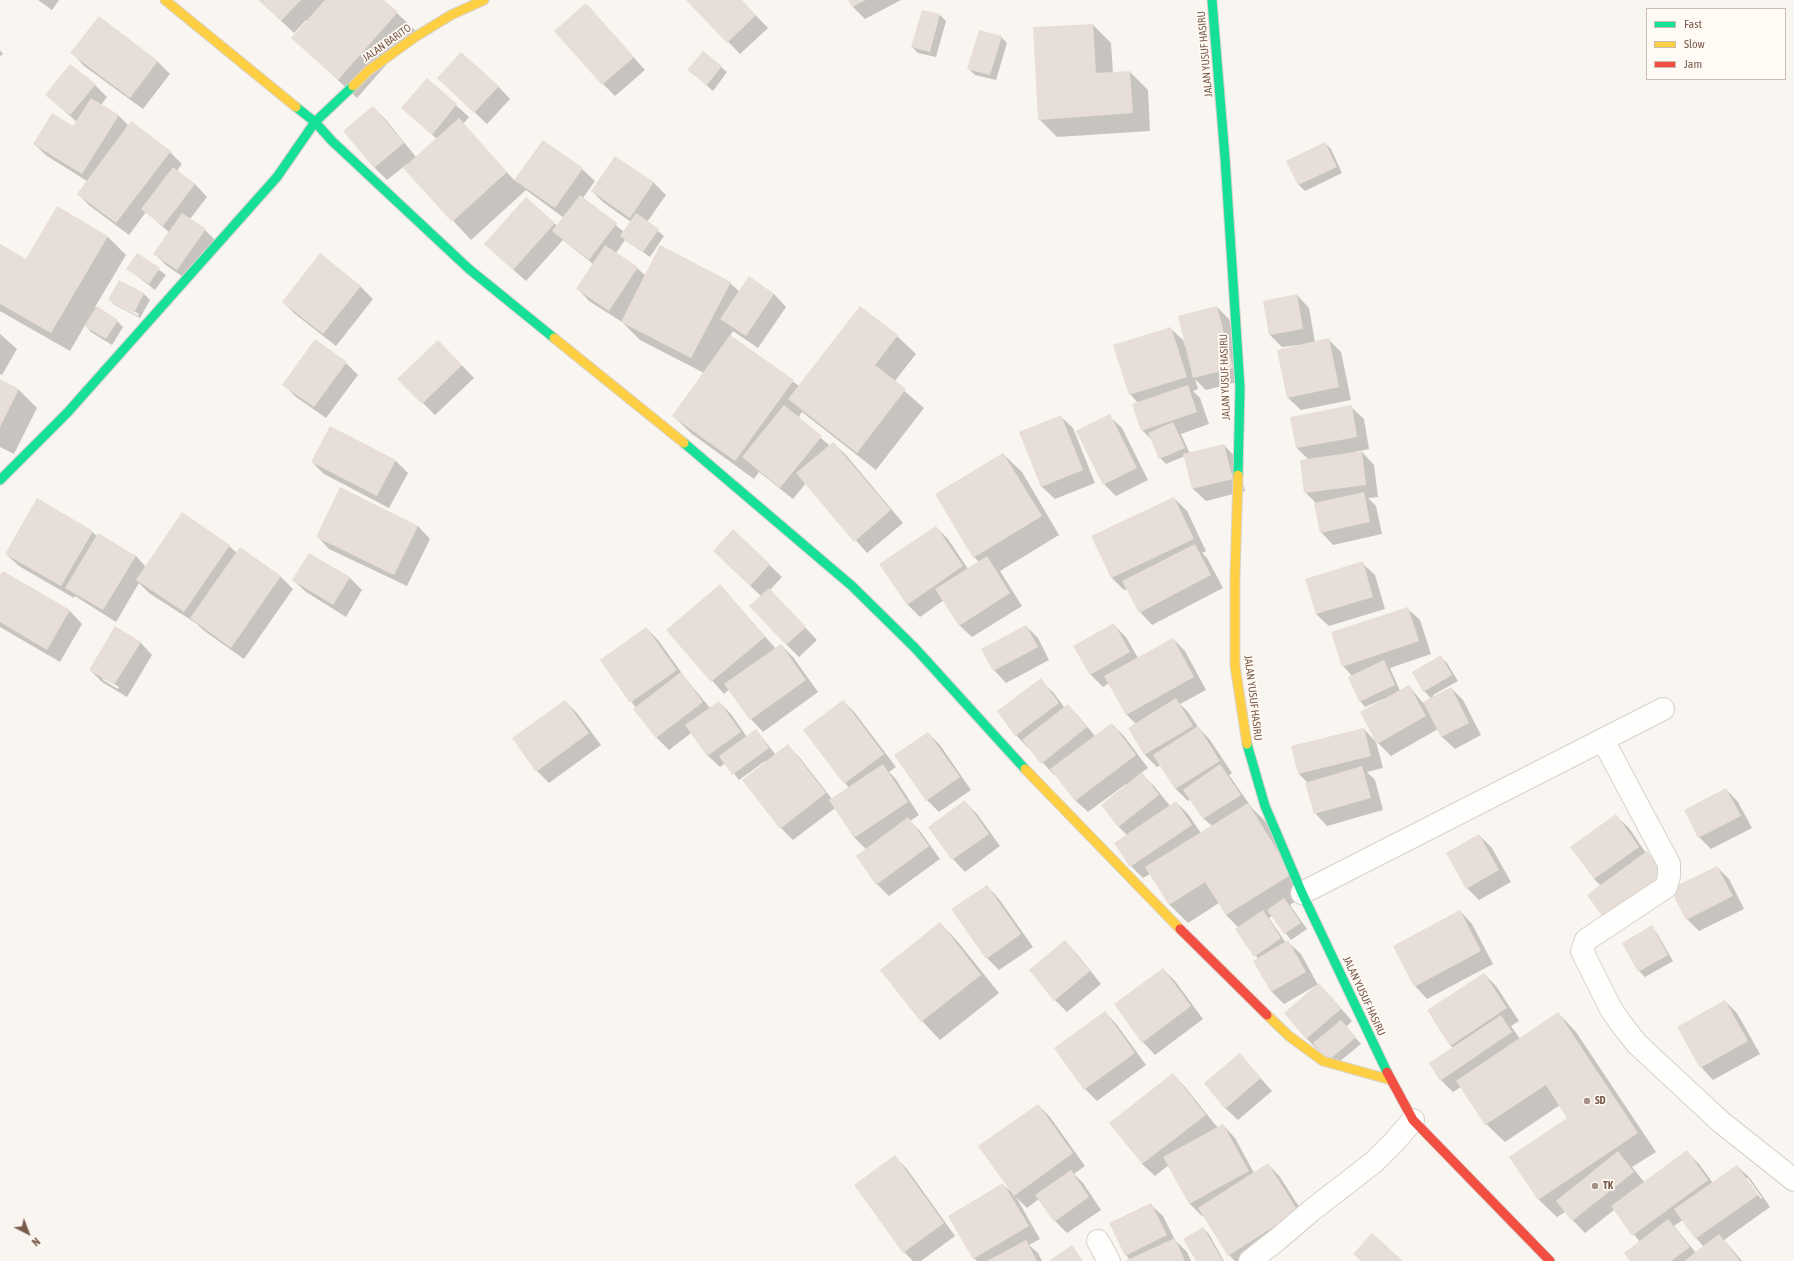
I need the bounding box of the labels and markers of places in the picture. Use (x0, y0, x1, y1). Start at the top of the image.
place label: SD (1595, 1094, 1606, 1108)
marker: SD (1582, 1096, 1592, 1106)
place label: TK (1603, 1179, 1613, 1193)
marker: TK (1590, 1181, 1600, 1191)

